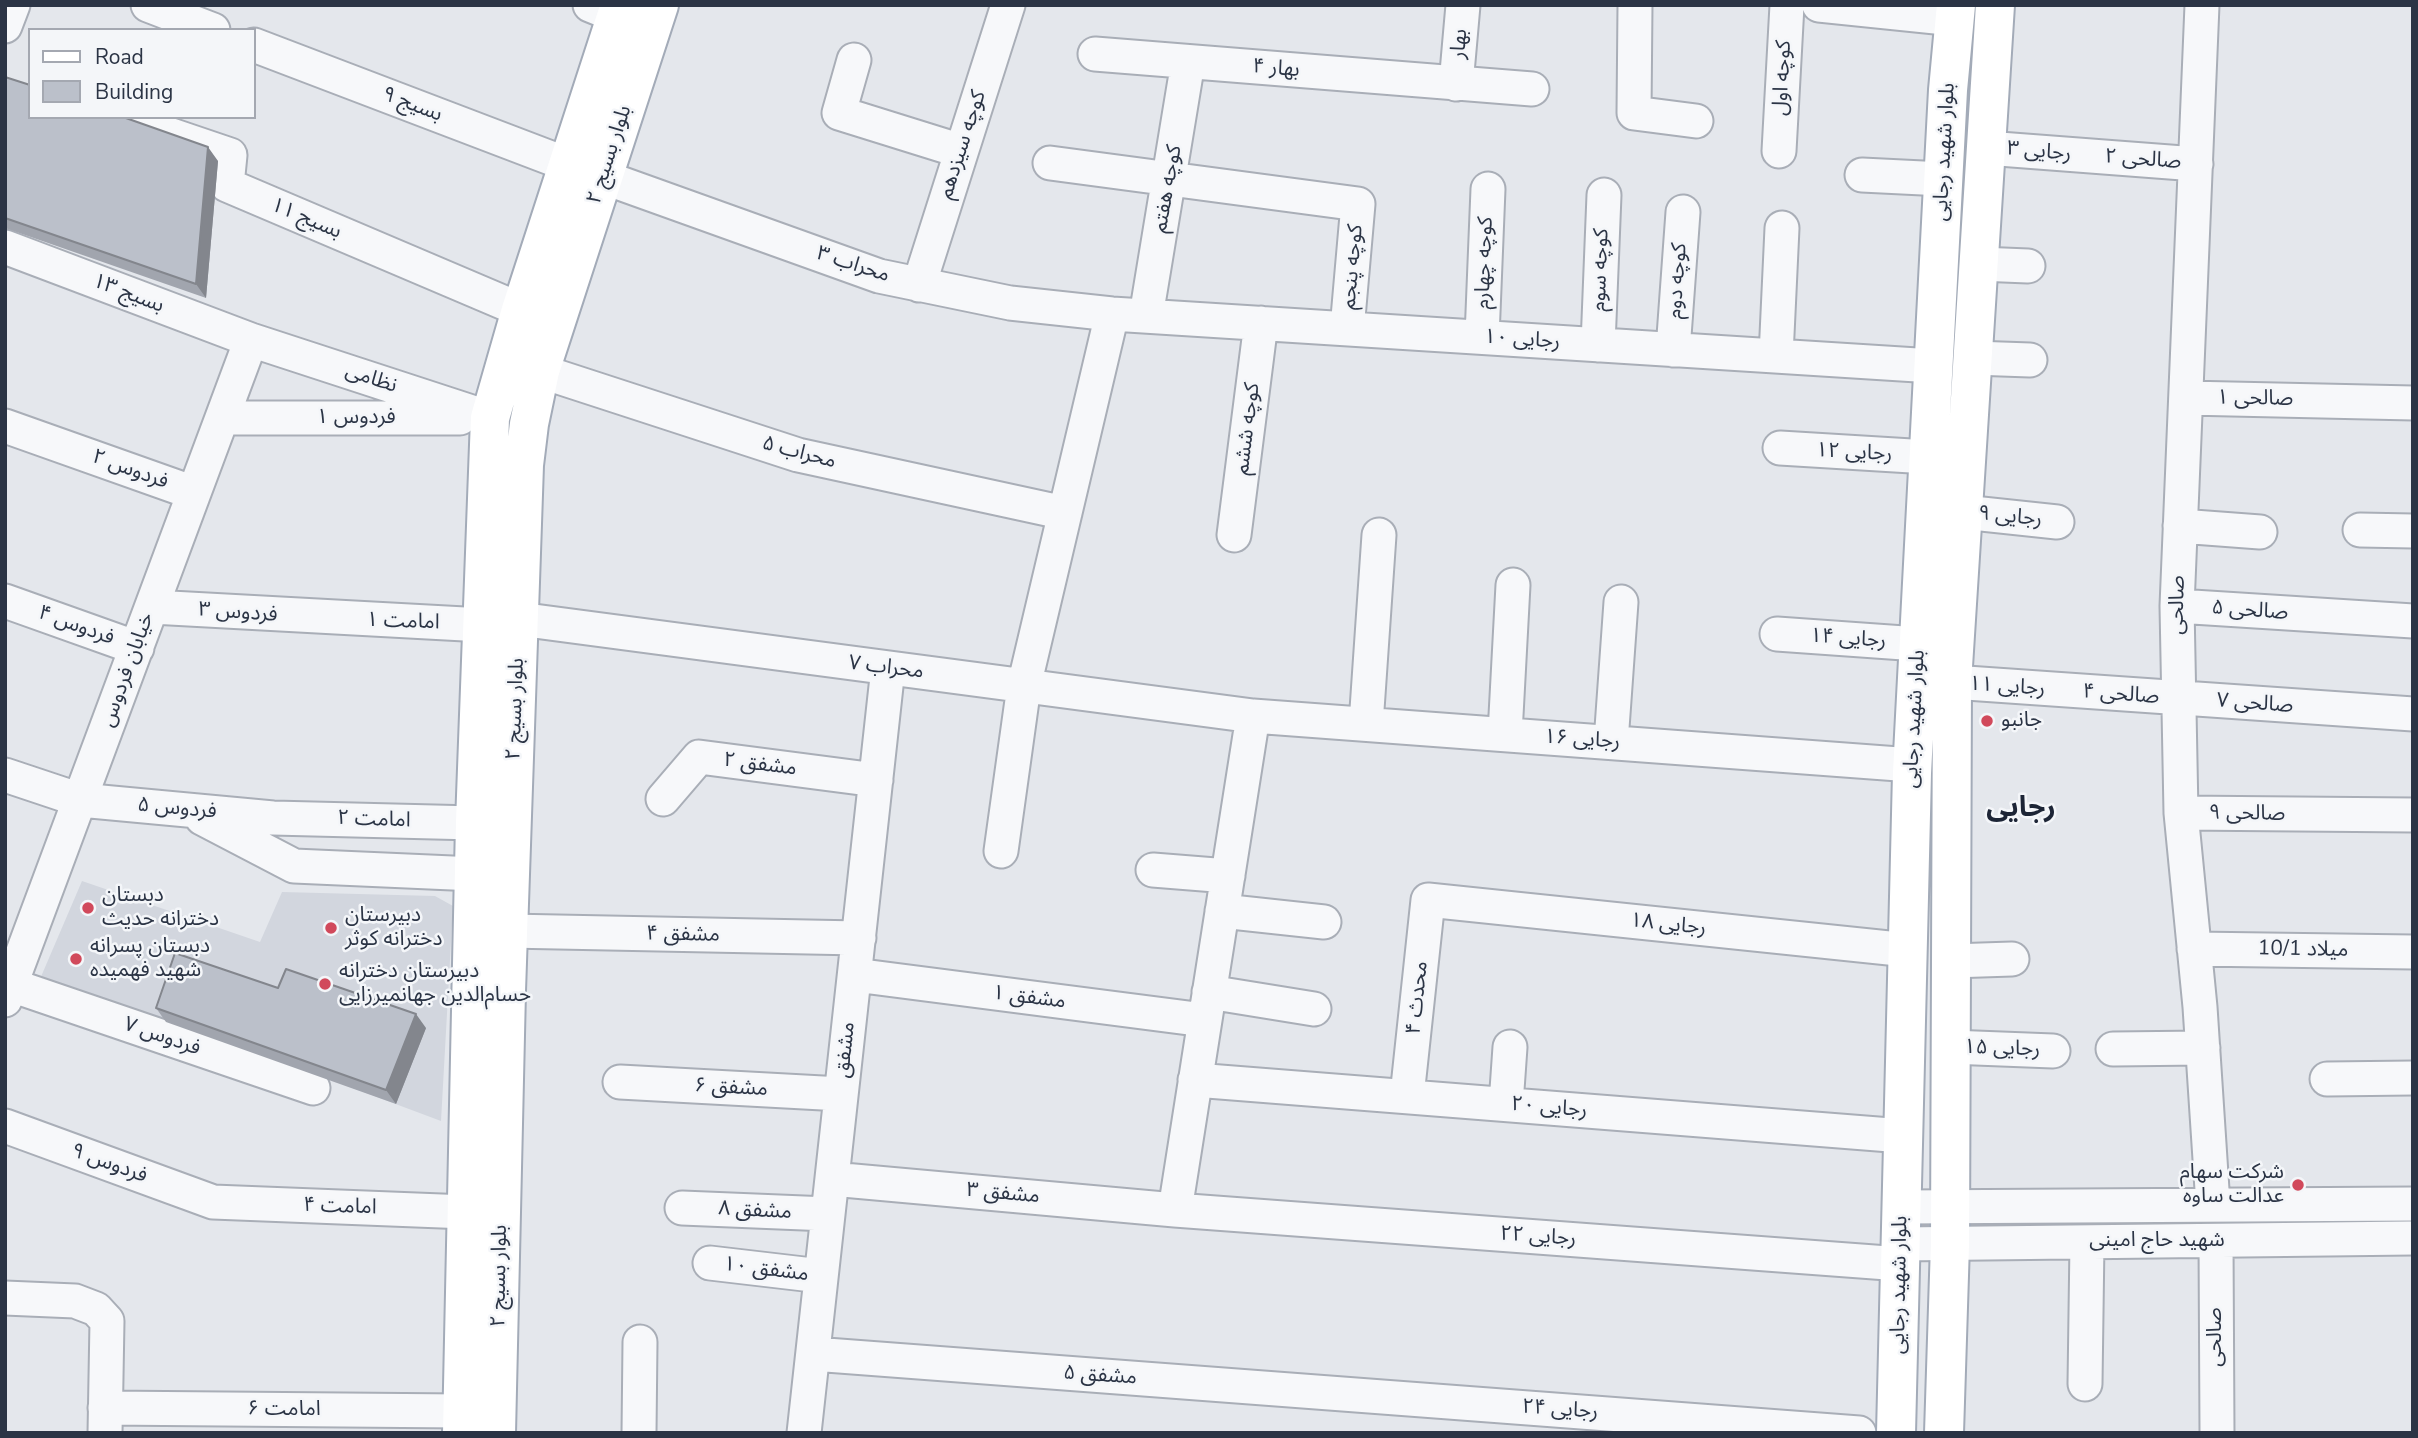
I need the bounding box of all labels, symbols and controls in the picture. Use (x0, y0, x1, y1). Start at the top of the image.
legend (28, 28, 256, 119)
street label: بهار (1446, 28, 1474, 60)
street label: کوچه اول (1768, 40, 1798, 116)
text: Road (95, 43, 144, 71)
street label: بهار ۴ (1251, 54, 1301, 84)
text: Building (95, 78, 173, 106)
street label: ۹ بسیج (378, 82, 446, 128)
street label: بلوار شهید رجایی (1929, 82, 1961, 222)
street label: کوچه سیزدهم (934, 88, 992, 202)
street label: بلوار بسیج ۲ (582, 102, 638, 208)
street label: رجایی ۳ (2006, 137, 2072, 167)
street label: کوچه هفتم (1148, 143, 1188, 235)
street label: صالحی ۲ (2104, 145, 2182, 175)
street label: ۱۱ بسیج (267, 193, 345, 245)
street label: کوچه چهارم (1471, 216, 1499, 310)
street label: کوچه پنجم (1337, 223, 1369, 311)
street label: کوچه سوم (1587, 228, 1615, 312)
street label: محراب ۳ (813, 241, 893, 289)
street label: کوچه دوم (1663, 242, 1693, 320)
street label: ۱۳ بسیج (89, 269, 167, 319)
street label: رجایی ۱۰ (1483, 325, 1561, 355)
street label: نظامی (342, 359, 400, 399)
street label: کوچه ششم (1230, 381, 1266, 477)
street label: صالحی ۱ (2216, 386, 2294, 412)
street label: فردوس ۱ (316, 405, 396, 431)
street label: محراب ۵ (759, 431, 839, 475)
street label: رجایی ۱۲ (1815, 438, 1893, 468)
street label: فردوس ۲ (88, 445, 172, 495)
street label: رجایی ۹ (1977, 501, 2043, 533)
street label: صالحی (2165, 575, 2191, 635)
street label: صالحی ۵ (2211, 596, 2289, 626)
street label: فردوس ۳ (198, 598, 278, 628)
street label: فردوس ۴ (34, 601, 118, 651)
street label: امامت ۱ (366, 608, 440, 636)
street label: خیابان فردوس (96, 609, 160, 731)
street label: رجایی ۱۴ (1809, 624, 1887, 654)
street label: بلوار شهید رجایی (1899, 649, 1931, 789)
street label: محراب ۷ (847, 651, 925, 685)
street label: بلوار بسیج ۲ (502, 657, 530, 761)
street label: رجایی ۱۱ (1968, 672, 2046, 702)
street label: صالحی ۴ (2082, 680, 2160, 710)
street label: صالحی ۷ (2216, 689, 2294, 719)
place label: جانبو (2001, 708, 2042, 734)
marker: جانبو (1979, 713, 1995, 729)
street label: رجایی ۱۶ (1543, 725, 1621, 755)
street label: مشفق ۲ (722, 748, 798, 782)
district label: رجایی (1986, 792, 2056, 826)
street label: فردوس ۵ (136, 793, 218, 825)
street label: صالحی ۹ (2208, 801, 2286, 827)
street label: امامت ۲ (337, 806, 411, 834)
place label: دبستان دخترانه حدیث (102, 883, 219, 933)
marker: دبستان دخترانه حدیث (80, 900, 96, 916)
place label: دبیرستان دخترانه کوثر (345, 903, 442, 953)
street label: رجایی ۱۸ (1629, 908, 1707, 942)
marker: دبیرستان دخترانه کوثر (323, 920, 339, 936)
street label: مشفق ۴ (646, 922, 720, 948)
place label: دبستان پسرانه شهید فهمیده (90, 934, 210, 984)
street label: میلاد 10/1 (2257, 937, 2349, 963)
marker: دبستان پسرانه شهید فهمیده (68, 951, 84, 967)
place label: دبیرستان دخترانه حسام‌الدین جهانمیرزایی (339, 959, 531, 1009)
street label: محدث ۴ (1402, 960, 1434, 1036)
marker: دبیرستان دخترانه حسام‌الدین جهانمیرزایی (317, 976, 333, 992)
street label: مشفق ۱ (991, 981, 1067, 1015)
street label: فردوس ۷ (120, 1012, 204, 1062)
street label: مشفق (831, 1021, 861, 1079)
street label: رجایی ۱۵ (1963, 1035, 2041, 1063)
street label: مشفق ۶ (694, 1073, 768, 1103)
street label: رجایی ۲۰ (1510, 1092, 1588, 1124)
street label: فردوس ۹ (67, 1139, 151, 1189)
place label: شرکت سهام عدالت ساوه (2180, 1160, 2284, 1210)
marker: شرکت سهام عدالت ساوه (2290, 1177, 2306, 1193)
street label: مشفق ۳ (965, 1178, 1041, 1210)
street label: امامت ۴ (303, 1193, 377, 1221)
street label: مشفق ۸ (718, 1196, 792, 1226)
street label: بلوار شهید رجایی (1886, 1216, 1914, 1354)
street label: رجایی ۲۲ (1499, 1222, 1577, 1252)
street label: بلوار بسیج ۲ (487, 1225, 513, 1327)
street label: شهید حاج امینی (2089, 1228, 2225, 1254)
street label: مشفق ۱۰ (722, 1252, 810, 1288)
street label: صالحی (2203, 1307, 2229, 1367)
street label: مشفق ۵ (1062, 1361, 1138, 1391)
street label: رجایی ۲۴ (1521, 1395, 1599, 1425)
street label: امامت ۶ (247, 1397, 321, 1423)

